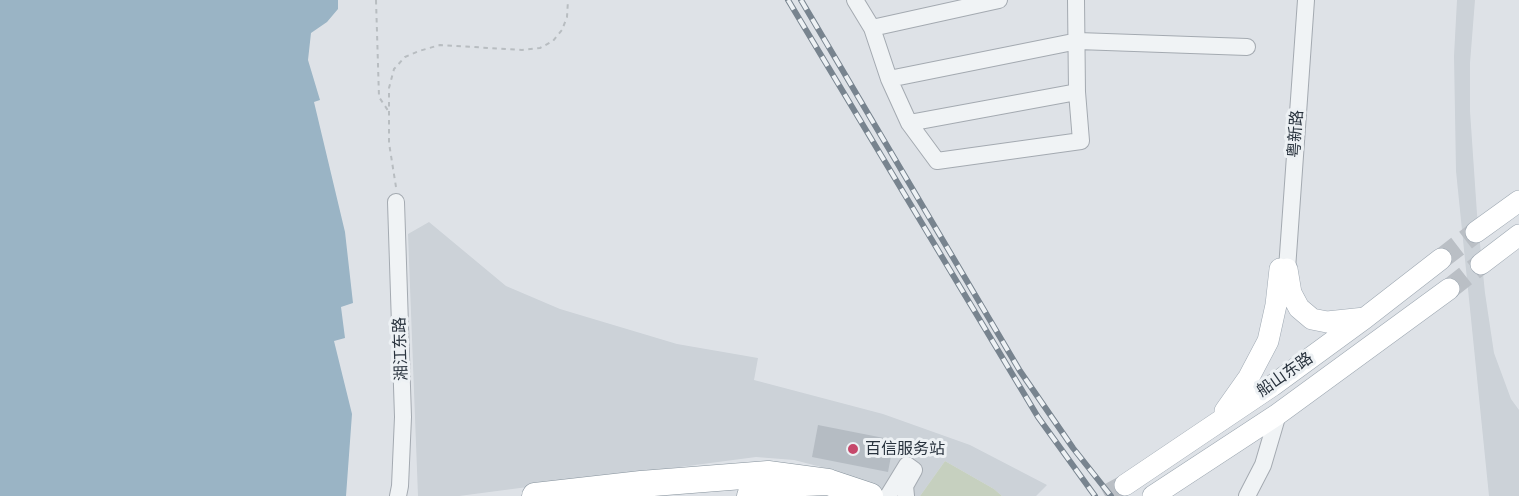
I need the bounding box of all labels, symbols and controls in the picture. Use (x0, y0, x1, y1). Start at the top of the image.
street label: 粤新路 (1285, 109, 1307, 159)
street label: 湘江东路 (390, 317, 412, 381)
street label: 船山东路 (1253, 349, 1317, 401)
place label: 百信服务站 (865, 439, 945, 459)
marker: 百信服务站 (846, 442, 860, 456)

